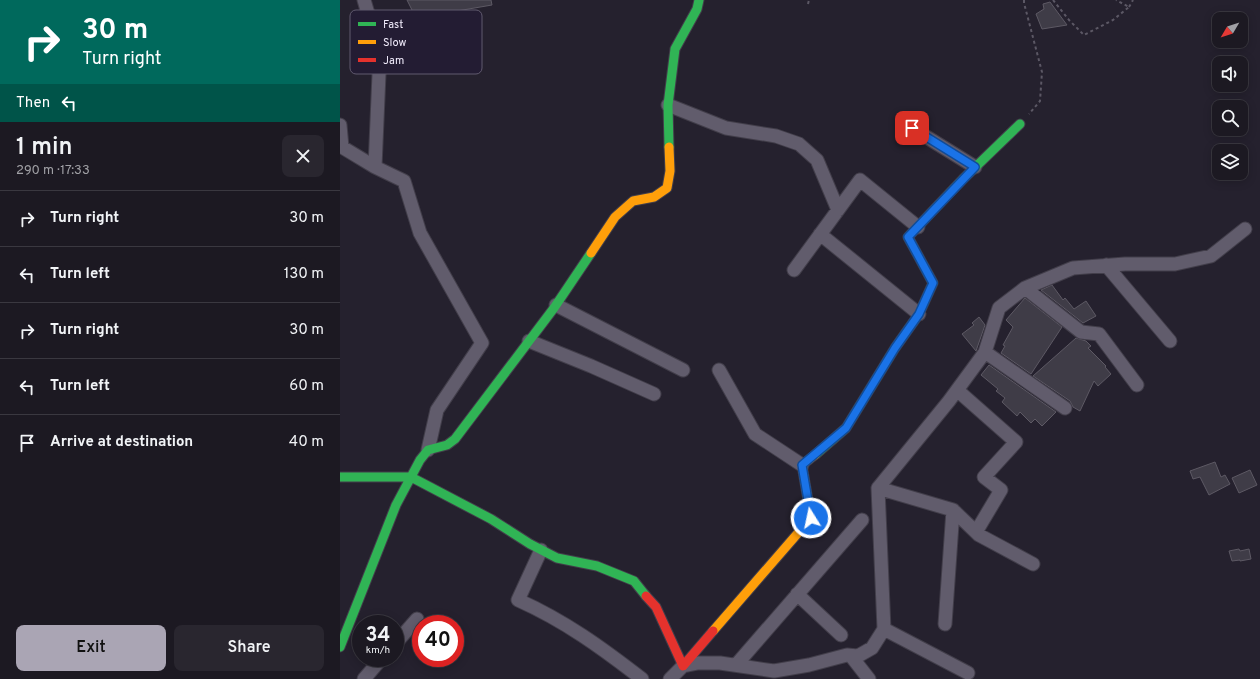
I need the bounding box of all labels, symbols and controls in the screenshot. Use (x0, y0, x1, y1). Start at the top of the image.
legend (350, 10, 482, 74)
north arrow (1212, 12, 1248, 48)
map controls (1212, 12, 1248, 180)
text: 30 m (82, 13, 148, 49)
icon: right (16, 16, 68, 68)
text: Fast (383, 18, 403, 32)
text: Slow (383, 36, 406, 50)
text: Turn right (82, 48, 162, 71)
text: Jam (383, 54, 404, 68)
button: sound (1212, 56, 1248, 92)
icon: left (58, 92, 80, 114)
text: Then (16, 94, 50, 113)
button: search (1212, 100, 1248, 136)
pin (895, 111, 929, 145)
icon: arrive (901, 117, 923, 139)
text: 1 min (16, 133, 73, 163)
button: close (282, 135, 324, 177)
button: layers (1212, 144, 1248, 180)
text: 290 m · 17:33 (16, 163, 90, 179)
icon: right (16, 208, 38, 230)
text: Turn right (50, 209, 119, 228)
text: 30 m (289, 209, 324, 228)
icon: left (16, 264, 38, 286)
text: Turn left (50, 265, 110, 284)
text: 130 m (284, 265, 324, 284)
icon: right (16, 320, 38, 342)
text: Turn right (50, 321, 119, 340)
text: 30 m (289, 321, 324, 340)
icon: left (16, 376, 38, 398)
text: Turn left (50, 377, 110, 396)
text: 60 m (289, 377, 324, 396)
icon: arrive (16, 432, 38, 454)
text: Arrive at destination (50, 433, 193, 452)
text: 40 m (289, 433, 324, 452)
position arrow (790, 497, 832, 539)
speed limit sign: 40 (412, 615, 464, 667)
text: 34 (366, 623, 390, 649)
button: Exit (16, 625, 166, 671)
button: Share (174, 625, 324, 671)
text: km/h (366, 644, 390, 657)

